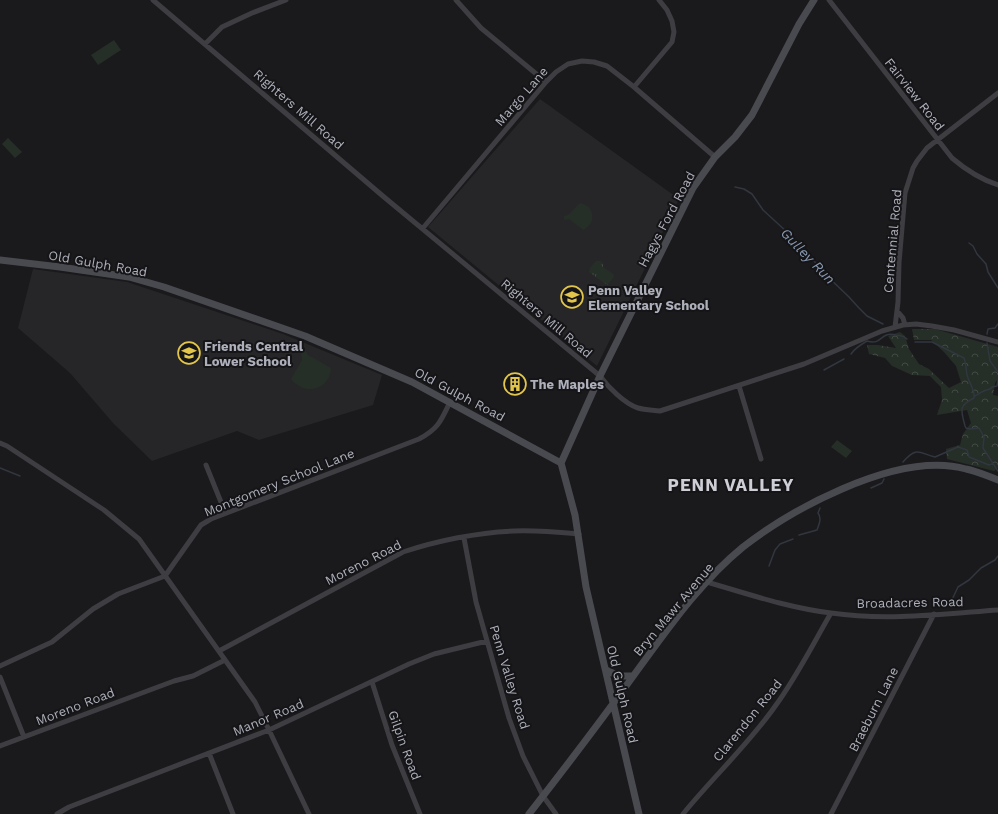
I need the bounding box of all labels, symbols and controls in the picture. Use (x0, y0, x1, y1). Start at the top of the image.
street label: Fairview Road (882, 55, 948, 133)
street label: Margo Lane (492, 64, 551, 129)
street label: Righters Mill Road (251, 66, 347, 153)
street label: Hagys Ford Road (635, 169, 698, 270)
street label: Centennial Road (880, 189, 904, 293)
water label: Gulley Run (778, 225, 838, 287)
street label: Old Gulph Road (47, 247, 148, 280)
street label: Righters Mill Road (498, 276, 595, 361)
place label: Penn Valley Elementary School (588, 283, 710, 313)
school or university icon: Penn Valley Elementary School (559, 284, 585, 310)
place label: Friends Central Lower School (204, 339, 304, 369)
school or university icon: Friends Central Lower School (176, 340, 202, 366)
street label: Old Gulph Road (412, 364, 507, 425)
building icon: The Maples (502, 371, 528, 397)
place label: The Maples (530, 377, 604, 392)
street label: Montgomery School Lane (202, 445, 357, 520)
district label: PENN VALLEY (668, 475, 794, 495)
street label: Moreno Road (323, 537, 404, 588)
street label: Bryn Mawr Avenue (630, 560, 717, 659)
street label: Broadacres Road (856, 594, 964, 611)
street label: Penn Valley Road (487, 623, 532, 731)
street label: Old Gulph Road (604, 644, 641, 745)
street label: Braeburn Lane (846, 664, 901, 754)
street label: Clarendon Road (710, 676, 785, 764)
street label: Moreno Road (34, 685, 117, 728)
street label: Manor Road (231, 696, 306, 739)
street label: Gilpin Road (385, 708, 424, 782)

